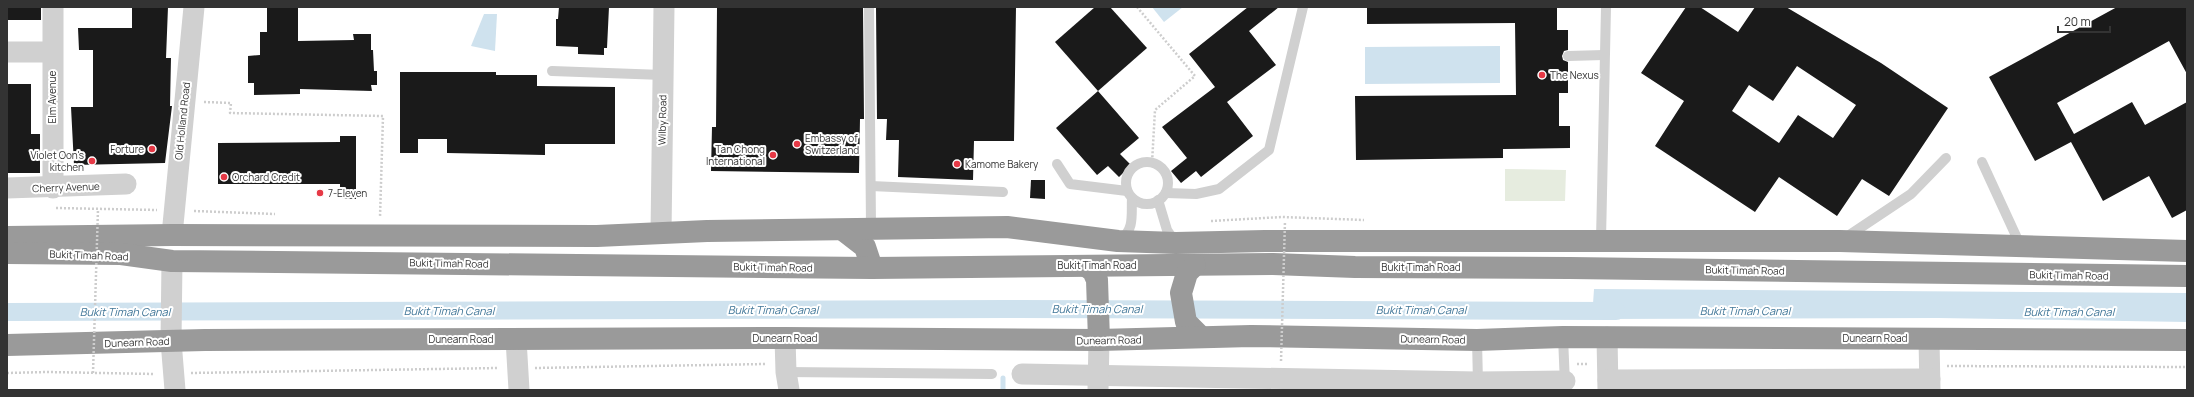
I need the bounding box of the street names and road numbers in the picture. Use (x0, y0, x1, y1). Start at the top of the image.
street label: Elm Avenue (45, 70, 59, 123)
street label: Old Holland Road (171, 81, 193, 161)
street label: Wilby Road (655, 95, 669, 145)
street label: Cherry Avenue (32, 179, 100, 195)
street label: Bukit Timah Road (49, 247, 129, 263)
street label: Bukit Timah Road (409, 255, 489, 271)
street label: Bukit Timah Road (1057, 258, 1137, 272)
street label: Bukit Timah Road (733, 259, 813, 275)
street label: Bukit Timah Road (1381, 260, 1461, 274)
street label: Bukit Timah Road (1705, 262, 1785, 278)
street label: Bukit Timah Road (2029, 267, 2109, 283)
street label: Dunearn Road (752, 331, 818, 345)
street label: Dunearn Road (1400, 331, 1466, 347)
street label: Dunearn Road (1842, 331, 1908, 345)
street label: Dunearn Road (428, 332, 494, 346)
street label: Dunearn Road (1076, 332, 1142, 348)
street label: Dunearn Road (104, 334, 170, 350)

